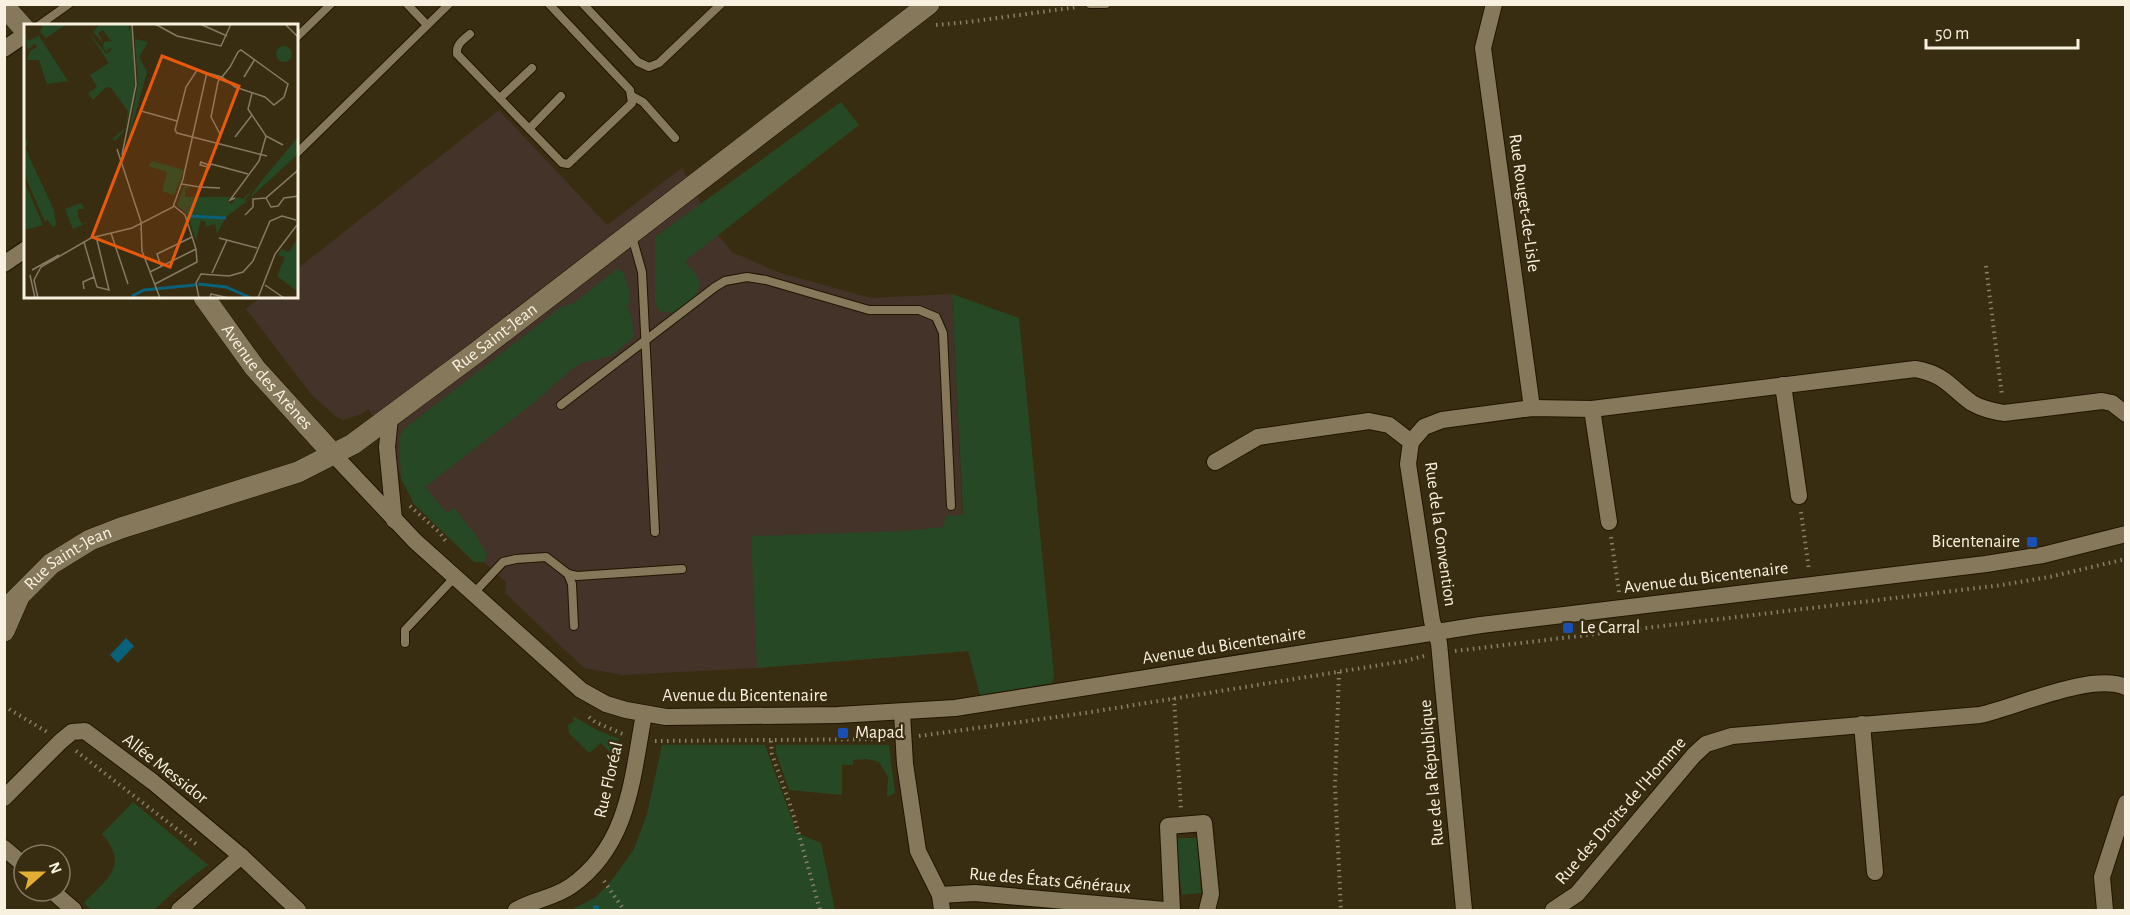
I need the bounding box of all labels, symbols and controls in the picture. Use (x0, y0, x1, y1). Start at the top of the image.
scale bar (1926, 12, 2078, 50)
inset map (24, 24, 298, 298)
text: 50 m (1935, 25, 1969, 43)
street label: Rue Rouget-de-Lisle (1505, 133, 1543, 273)
street label: Rue Saint-Jean (449, 300, 541, 376)
street label: Avenue des Arènes (218, 321, 316, 433)
street label: Rue de la Convention (1421, 460, 1459, 608)
street label: Rue Saint-Jean (21, 523, 114, 594)
place label: Bicentenaire (1932, 533, 2020, 551)
marker: Bicentenaire (2025, 535, 2039, 549)
street label: Avenue du Bicentenaire (1623, 559, 1789, 597)
place label: Le Carral (1580, 619, 1640, 637)
marker: Le Carral (1561, 621, 1575, 635)
street label: Avenue du Bicentenaire (1141, 624, 1307, 668)
street label: Avenue du Bicentenaire (662, 687, 828, 705)
street label: Rue de la République (1417, 699, 1447, 847)
place label: Mapad (855, 724, 904, 742)
marker: Mapad (836, 726, 850, 740)
street label: Allée Messidor (119, 730, 211, 808)
street label: Rue des Droits de l'Homme (1552, 734, 1690, 888)
street label: Rue Floréal (591, 740, 627, 820)
north arrow (12, 843, 72, 903)
text: N (46, 860, 65, 876)
street label: Rue des États Généraux (968, 862, 1132, 897)

